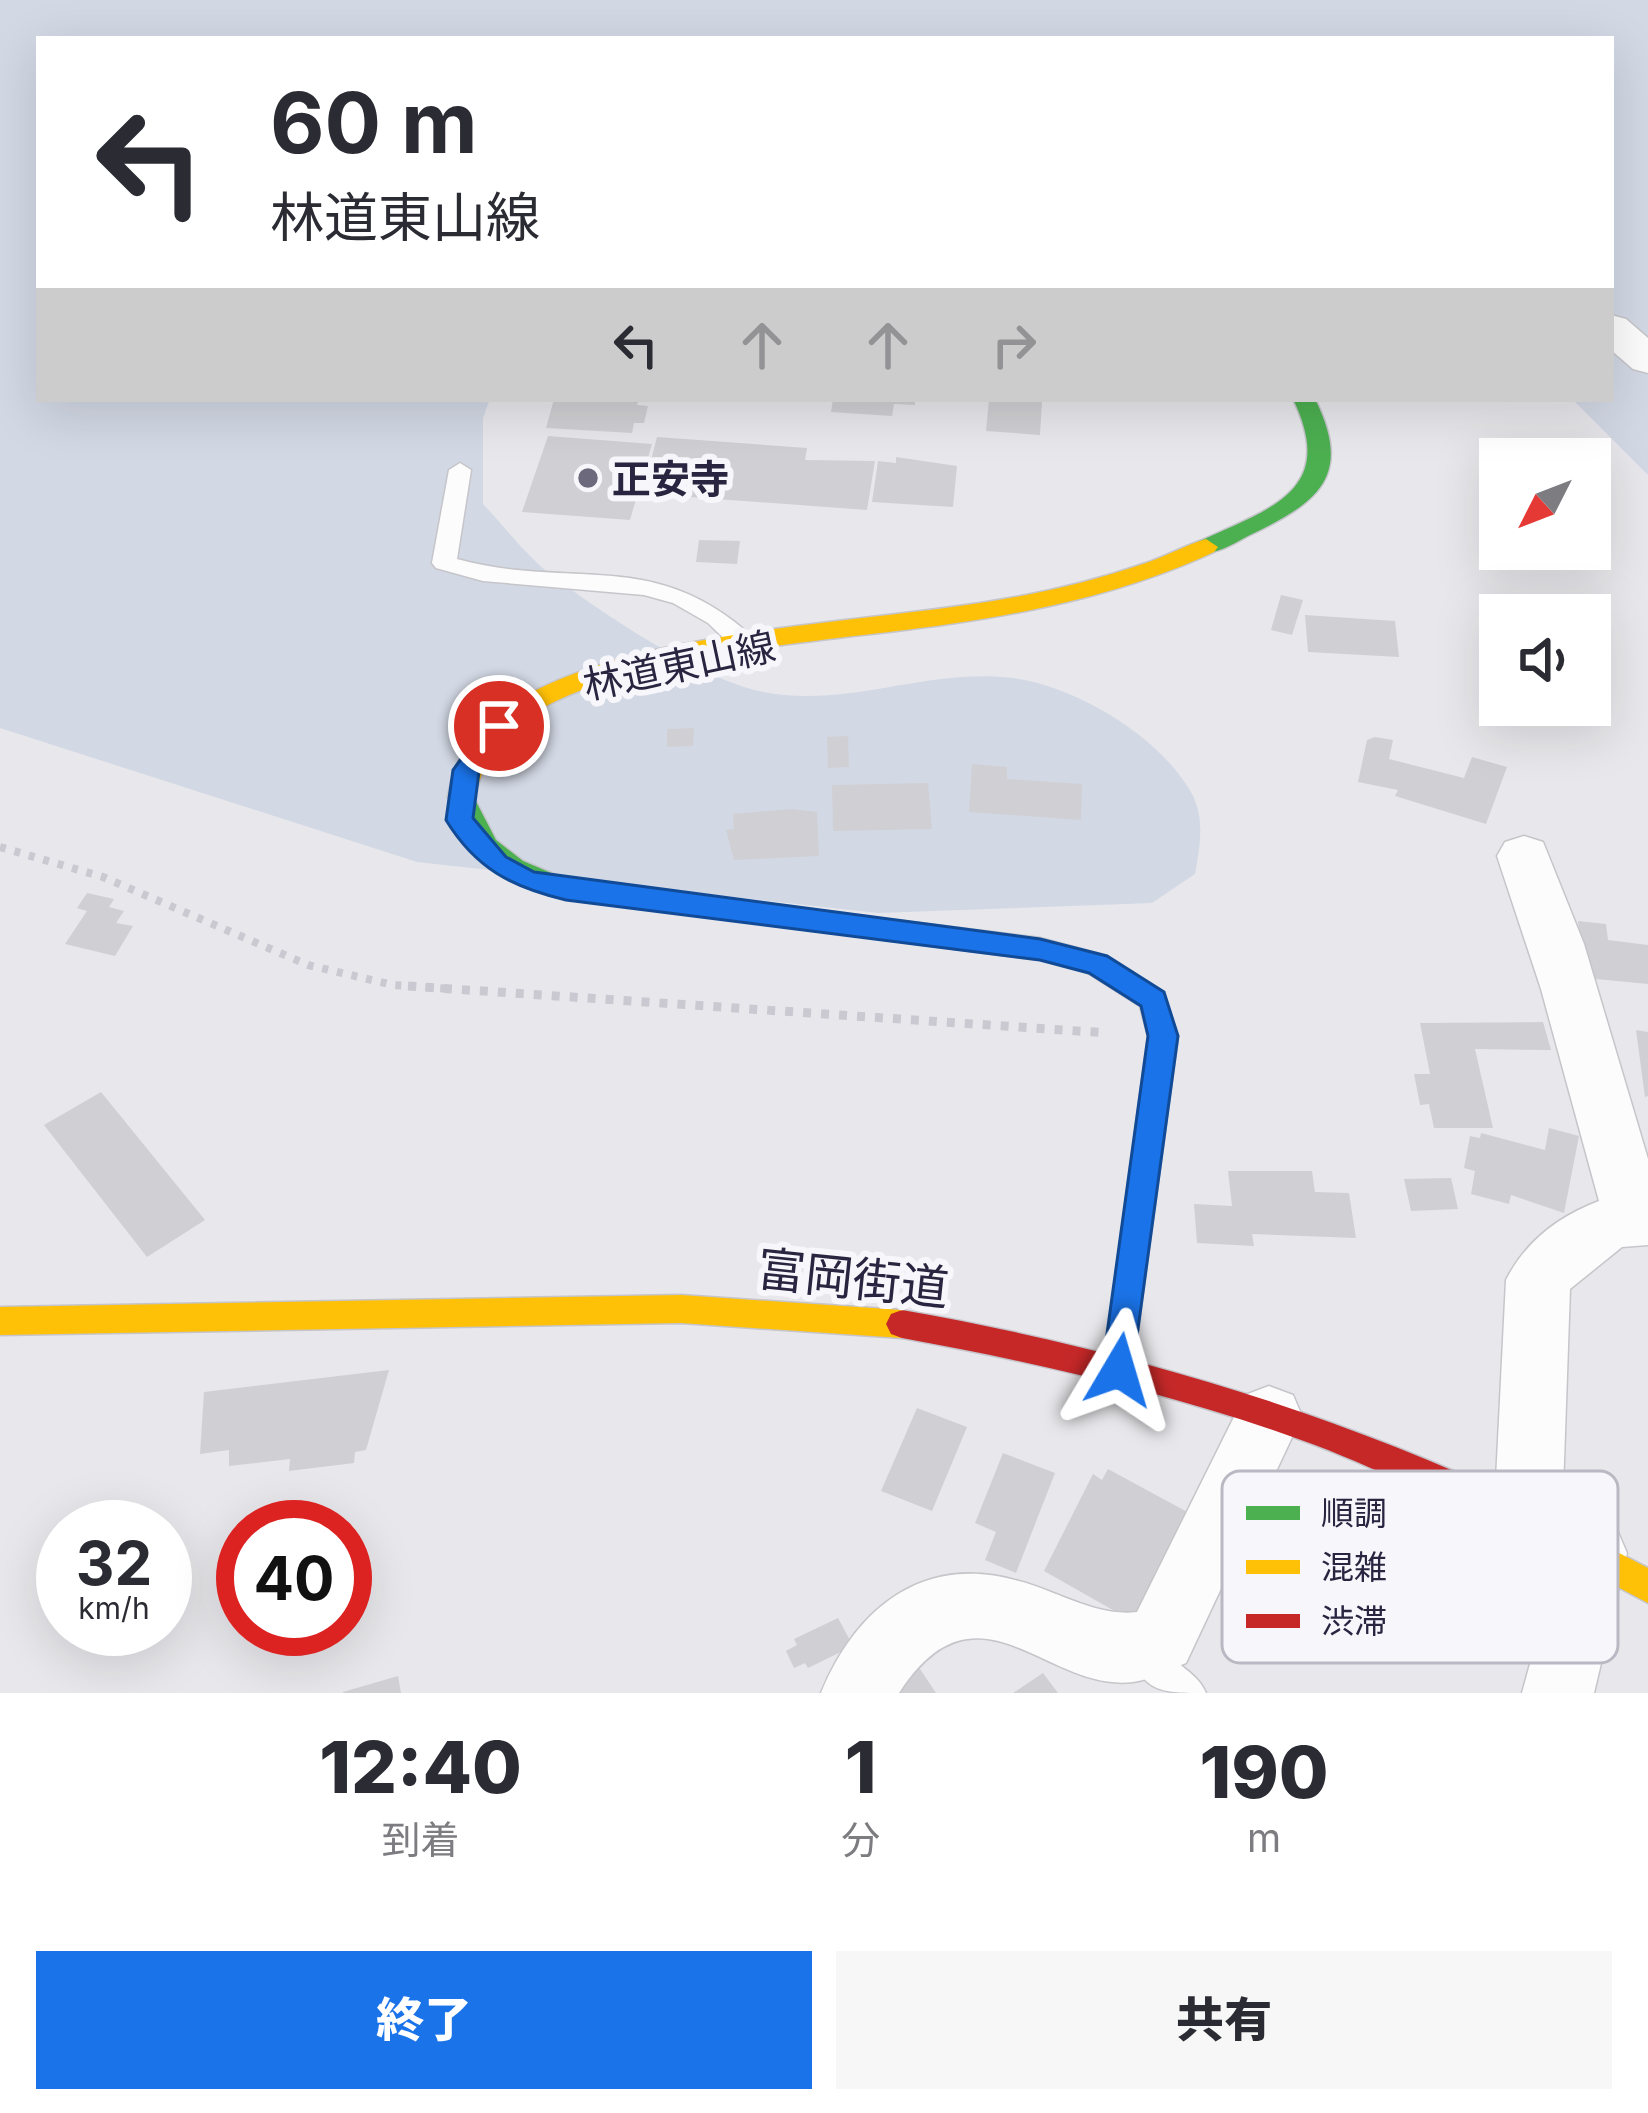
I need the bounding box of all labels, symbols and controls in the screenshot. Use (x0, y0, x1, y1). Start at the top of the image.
text: 60 m (270, 72, 478, 173)
icon: left (72, 84, 228, 240)
text: 林道東山線 (270, 185, 540, 250)
icon: left (603, 312, 669, 378)
icon: ahead (729, 312, 795, 378)
icon: ahead (855, 312, 921, 378)
icon: right (981, 312, 1047, 378)
north arrow (1479, 438, 1611, 570)
map controls (1479, 438, 1611, 726)
place label: 正安寺 (612, 455, 729, 502)
marker: 正安寺 (575, 465, 601, 491)
button: sound (1479, 594, 1611, 726)
street label: 林道東山線 (579, 622, 779, 708)
pin (448, 675, 550, 777)
icon: arrive (466, 693, 532, 759)
street label: 富岡街道 (754, 1239, 952, 1317)
position arrow (1056, 1307, 1182, 1433)
legend (1222, 1471, 1618, 1663)
text: 順調 (1321, 1493, 1387, 1533)
speed limit sign: 40 (216, 1500, 372, 1656)
text: 32 (76, 1527, 152, 1599)
text: 混雑 (1321, 1547, 1387, 1587)
text: km/h (78, 1590, 150, 1626)
text: 渋滞 (1321, 1601, 1387, 1641)
text: 12:40 (319, 1723, 522, 1810)
text: 1 (845, 1723, 876, 1810)
text: 190 (1199, 1728, 1329, 1815)
text: m (1247, 1814, 1281, 1861)
text: 到着 (382, 1816, 460, 1863)
text: 分 (841, 1816, 880, 1863)
button: 終了 (36, 1951, 812, 2089)
button: 共有 (836, 1951, 1612, 2089)

